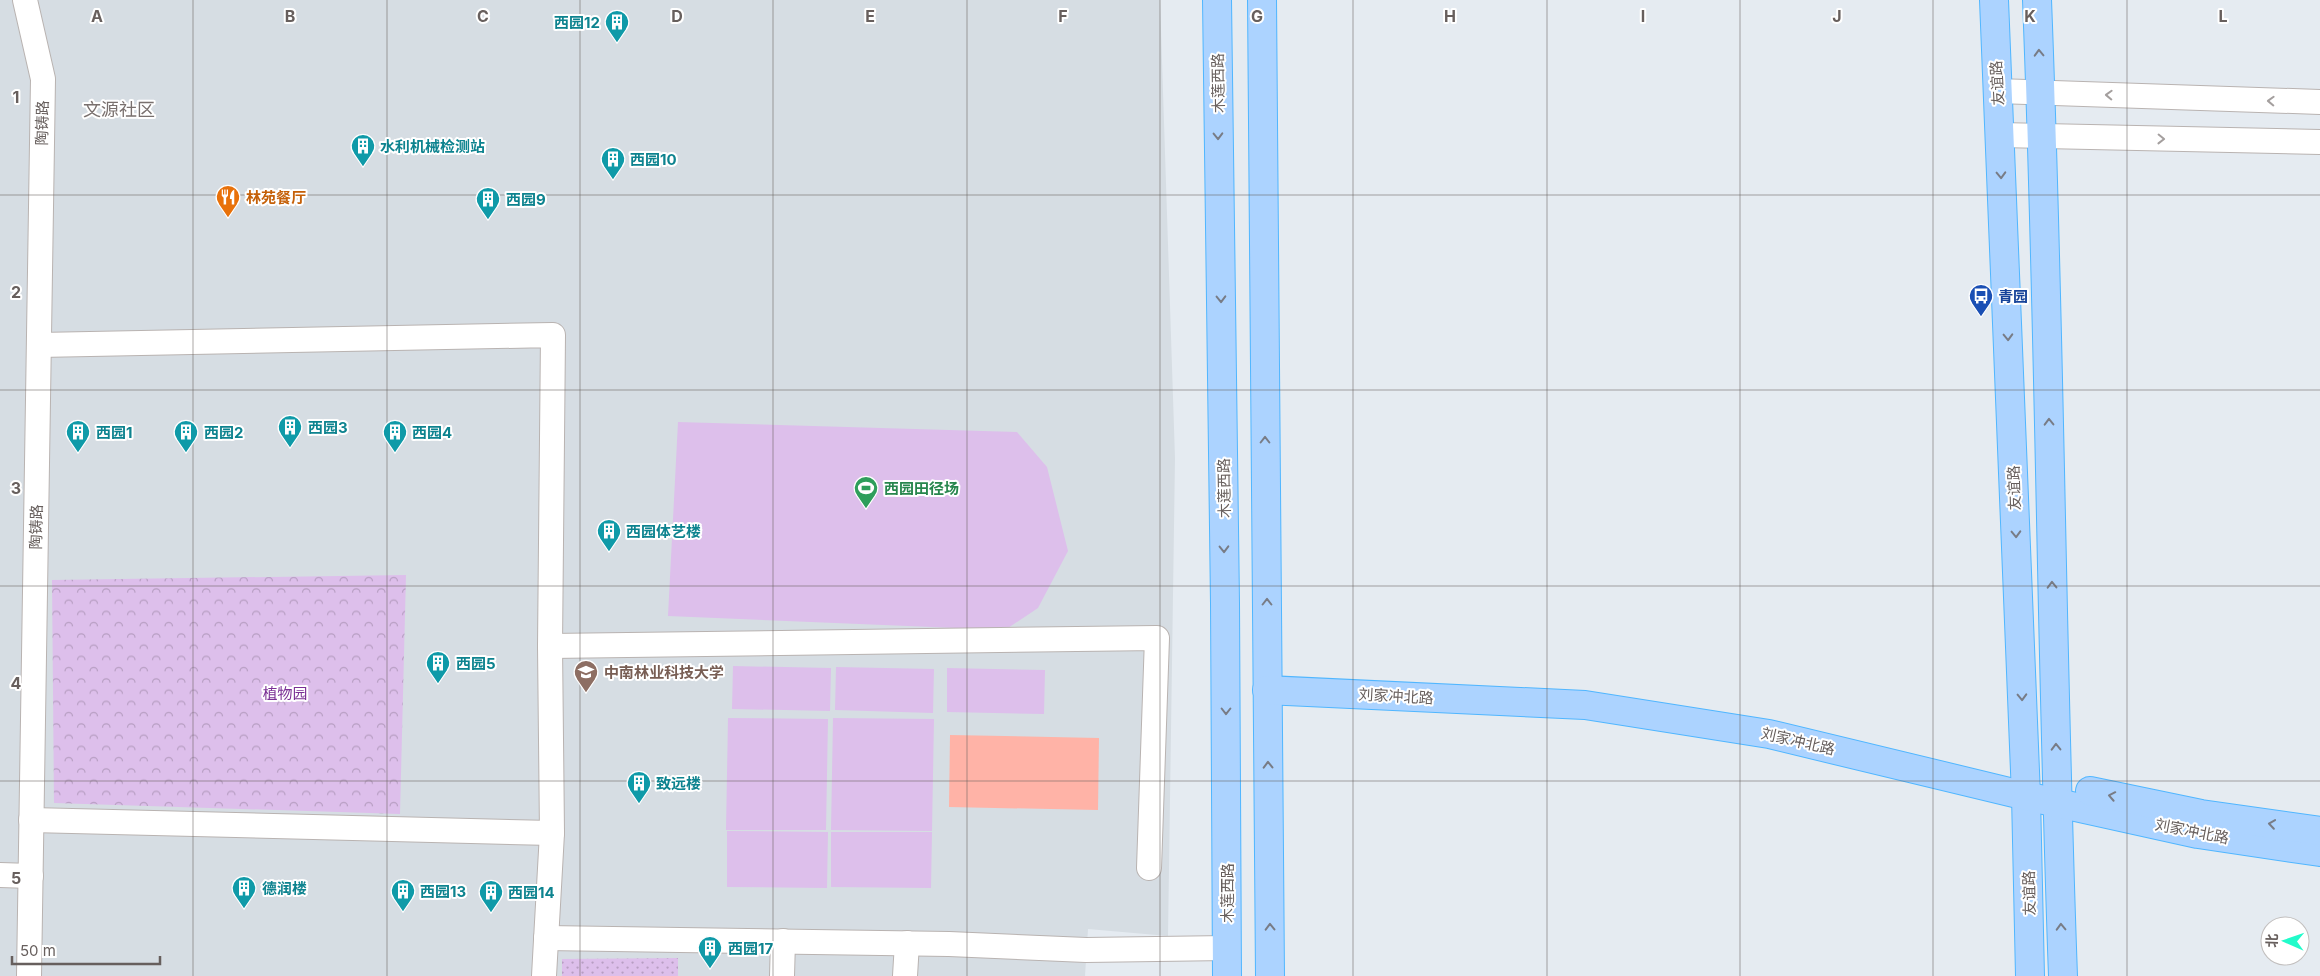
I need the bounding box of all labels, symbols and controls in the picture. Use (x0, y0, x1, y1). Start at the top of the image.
text: A (91, 6, 103, 26)
text: B (285, 6, 295, 26)
text: C (477, 6, 489, 26)
text: D (671, 6, 683, 26)
text: E (865, 6, 875, 26)
text: F (1058, 6, 1068, 26)
text: G (1251, 6, 1263, 26)
text: H (1444, 6, 1456, 26)
text: I (1641, 6, 1645, 26)
text: J (1832, 6, 1842, 26)
text: K (2024, 6, 2036, 26)
text: L (2218, 6, 2228, 26)
building icon: 西园12 (604, 9, 630, 43)
place label: 西园12 (554, 13, 600, 32)
one-way arrow (2034, 48, 2044, 56)
street label: 木莲西路 (1208, 53, 1228, 113)
street label: 友谊路 (1986, 60, 2008, 106)
text: 1 (13, 87, 19, 107)
one-way arrow (2105, 90, 2112, 100)
one-way arrow (2267, 95, 2275, 106)
district label: 文源社区 (83, 99, 155, 120)
street label: 陶铸路 (32, 100, 52, 146)
one-way arrow (1213, 132, 1224, 140)
building icon: 水利机械检测站 (350, 133, 376, 167)
one-way arrow (2158, 134, 2166, 144)
place label: 水利机械检测站 (380, 137, 485, 156)
building icon: 西园10 (600, 146, 626, 180)
place label: 西园10 (630, 150, 677, 169)
one-way arrow (1996, 171, 2007, 179)
restaurant icon: 林苑餐厅 (215, 184, 241, 218)
building icon: 西园9 (475, 186, 501, 220)
place label: 林苑餐厅 (246, 188, 306, 207)
place label: 西园9 (506, 190, 546, 209)
text: 2 (11, 282, 21, 302)
bus stop icon: 青园 (1968, 283, 1994, 317)
place label: 青园 (1998, 287, 2028, 306)
one-way arrow (1216, 295, 1226, 303)
one-way arrow (2002, 333, 2013, 341)
building icon: 西园3 (277, 414, 303, 448)
place label: 西园3 (308, 418, 348, 437)
one-way arrow (2044, 418, 2054, 426)
building icon: 西园1 (65, 419, 91, 453)
building icon: 西园2 (173, 419, 199, 453)
building icon: 西园4 (382, 419, 408, 453)
place label: 西园1 (96, 423, 132, 442)
place label: 西园2 (204, 423, 243, 442)
place label: 西园4 (412, 423, 452, 442)
one-way arrow (1260, 436, 1270, 444)
street label: 木莲西路 (1214, 458, 1234, 518)
street label: 友谊路 (2004, 465, 2024, 511)
sports icon: 西园田径场 (853, 475, 879, 509)
text: 3 (11, 478, 21, 498)
place label: 西园田径场 (884, 479, 959, 498)
street label: 陶铸路 (26, 504, 46, 550)
building icon: 西园体艺楼 (596, 518, 622, 552)
place label: 西园体艺楼 (626, 522, 701, 541)
one-way arrow (2010, 531, 2021, 539)
one-way arrow (1219, 545, 1230, 553)
one-way arrow (2047, 581, 2058, 589)
one-way arrow (1262, 598, 1272, 606)
building icon: 西园5 (425, 650, 451, 684)
place label: 西园5 (456, 654, 496, 673)
school or university icon: 中南林业科技大学 (573, 659, 599, 693)
place label: 中南林业科技大学 (604, 663, 724, 682)
text: 4 (11, 673, 22, 693)
park label: 植物园 (262, 684, 308, 703)
street label: 刘家冲北路 (1358, 685, 1434, 707)
one-way arrow (2017, 694, 2027, 701)
one-way arrow (1221, 708, 1231, 715)
street label: 刘家冲北路 (1759, 723, 1837, 759)
one-way arrow (2051, 743, 2061, 751)
one-way arrow (1263, 761, 1273, 768)
building icon: 致远楼 (626, 770, 652, 804)
place label: 致远楼 (656, 774, 701, 793)
one-way arrow (2107, 791, 2116, 801)
street label: 刘家冲北路 (2153, 815, 2231, 847)
one-way arrow (2267, 820, 2276, 830)
street label: 木莲西路 (1218, 863, 1237, 923)
text: 5 (11, 868, 21, 888)
street label: 友谊路 (2019, 870, 2039, 916)
building icon: 德润楼 (231, 875, 257, 909)
building icon: 西园13 (390, 878, 416, 912)
place label: 德润楼 (262, 879, 307, 898)
building icon: 西园14 (478, 879, 504, 913)
place label: 西园13 (420, 882, 466, 901)
place label: 西园14 (508, 883, 555, 902)
north arrow (2260, 916, 2310, 966)
one-way arrow (1265, 923, 1275, 931)
one-way arrow (2056, 923, 2066, 931)
text: 北 (2263, 933, 2280, 948)
scale bar (12, 934, 160, 966)
building icon: 西园17 (697, 935, 723, 969)
place label: 西园17 (728, 939, 773, 958)
text: 50 m (20, 941, 56, 960)

